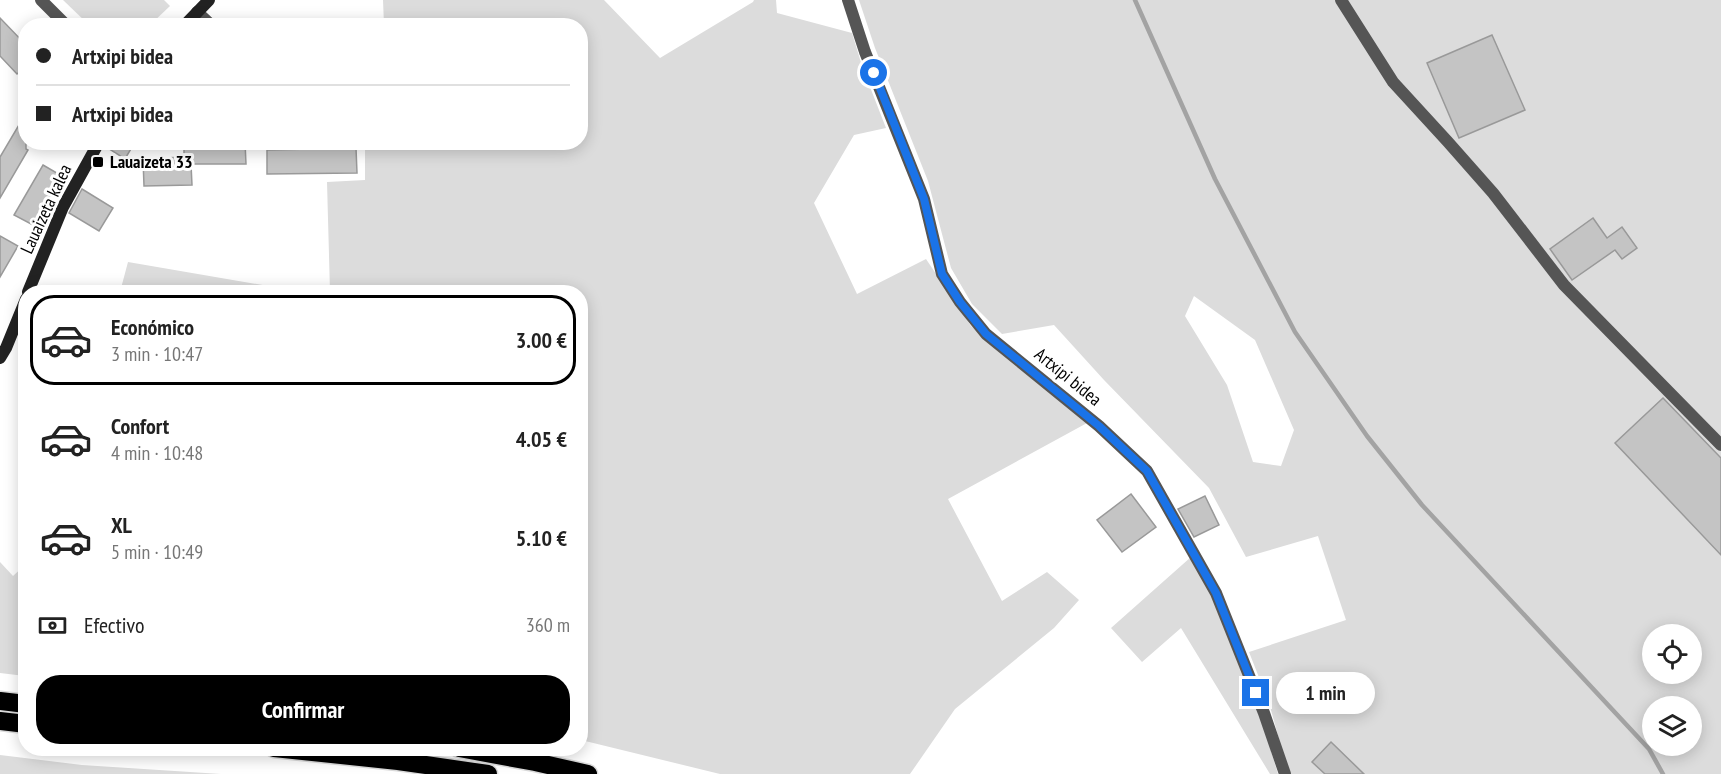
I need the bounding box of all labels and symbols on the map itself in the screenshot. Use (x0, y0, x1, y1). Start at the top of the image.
route start (860, 59, 887, 86)
place label: Lauaizeta 33 (110, 150, 193, 173)
marker: Lauaizeta 33 (91, 155, 105, 169)
street label: Lauaizeta kalea (15, 160, 76, 257)
street label: Artxipi bidea (1030, 343, 1106, 411)
callout: 1 min (1277, 672, 1376, 714)
route end (1242, 679, 1269, 706)

